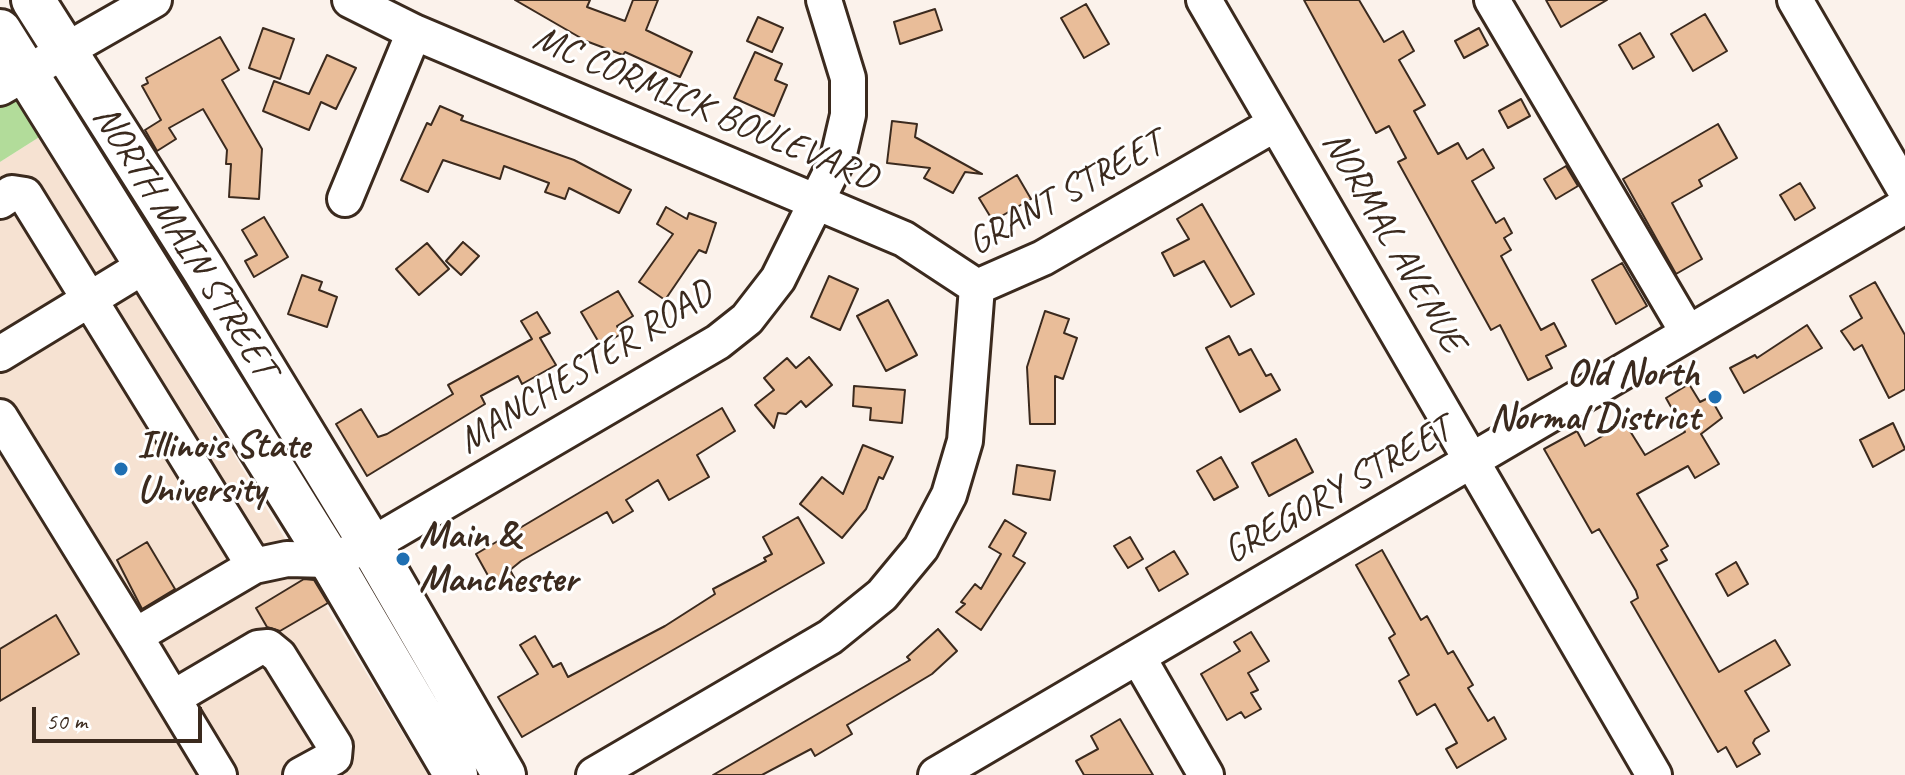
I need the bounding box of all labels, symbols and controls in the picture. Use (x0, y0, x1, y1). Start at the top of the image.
street label: MC CORMICK BOULEVARD (526, 16, 884, 202)
street label: NORTH MAIN STREET (82, 97, 286, 387)
street label: GRANT STREET (960, 122, 1172, 266)
street label: NORMAL AVENUE (1311, 123, 1475, 361)
street label: MANCHESTER ROAD (450, 271, 722, 465)
place label: Old North Normal District (1490, 352, 1699, 442)
marker: Old North Normal District (1706, 388, 1724, 406)
street label: GREGORY STREET (1216, 407, 1460, 575)
place label: Illinois State University (137, 424, 310, 514)
marker: Illinois State University (112, 460, 130, 478)
place label: Main & Manchester (419, 514, 577, 604)
marker: Main & Manchester (394, 550, 412, 568)
scale bar (36, 691, 206, 741)
text: 50 m (46, 706, 87, 736)

